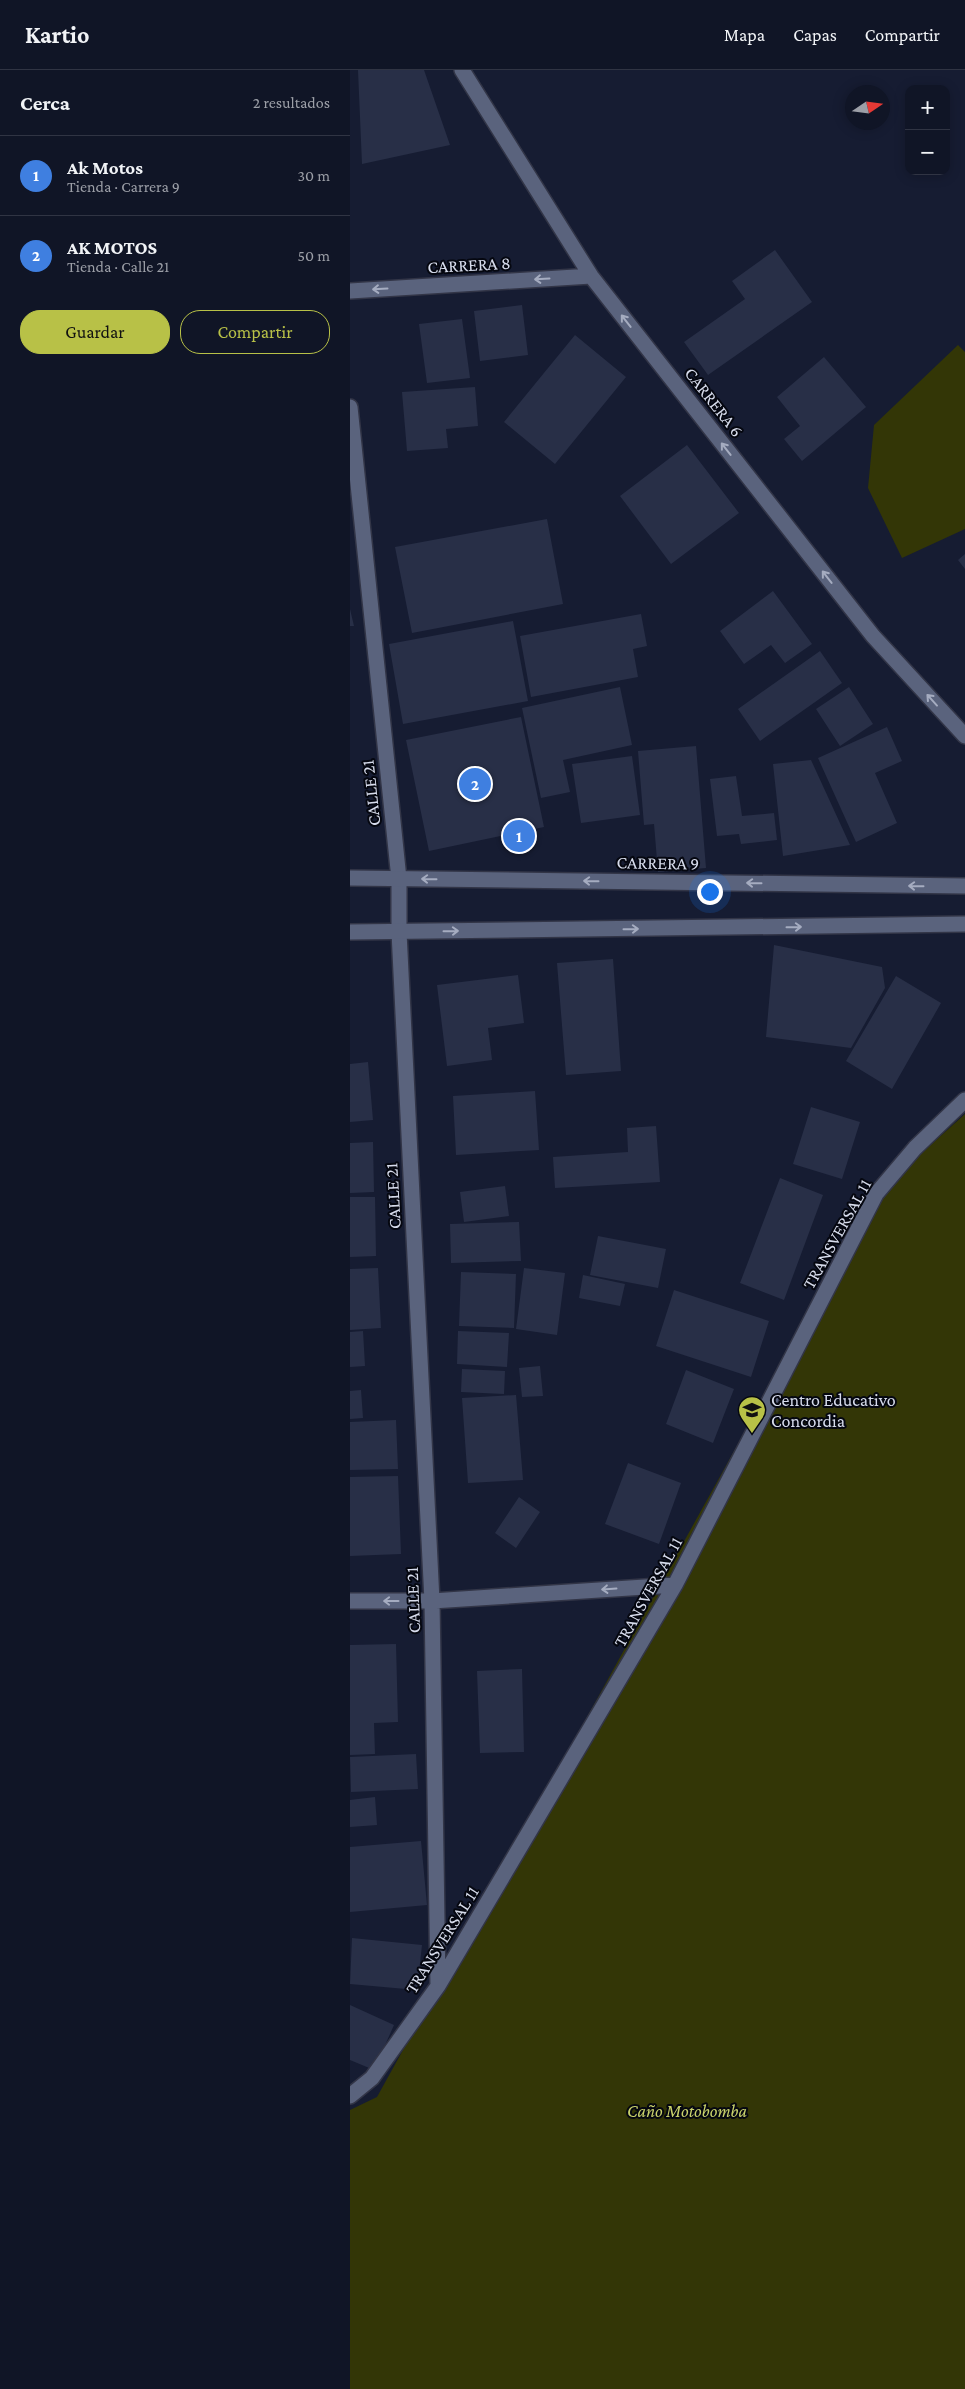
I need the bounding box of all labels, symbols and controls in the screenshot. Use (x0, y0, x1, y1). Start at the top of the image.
text: Kartio (25, 21, 90, 48)
text: Mapa (724, 25, 765, 45)
text: Capas (793, 25, 837, 45)
text: Compartir (865, 25, 940, 45)
north arrow (845, 85, 890, 130)
map controls (905, 85, 950, 175)
button: + (905, 85, 950, 130)
text: Cerca (20, 91, 70, 115)
text: 2 resultados (253, 94, 330, 111)
button: − (905, 130, 950, 175)
text: Ak Motos (67, 157, 143, 178)
text: 1 (33, 167, 39, 184)
text: 30 m (298, 167, 330, 184)
text: Tienda · Carrera 9 (67, 178, 180, 195)
text: AK MOTOS (67, 237, 157, 258)
text: 2 (32, 247, 40, 264)
text: 50 m (298, 247, 330, 264)
street label: CARRERA 8 (427, 253, 511, 277)
text: Tienda · Calle 21 (67, 258, 169, 275)
one-way arrow (534, 274, 550, 284)
one-way arrow (372, 284, 388, 293)
button: Guardar (20, 310, 170, 354)
button: Compartir (180, 310, 330, 354)
one-way arrow (621, 315, 632, 328)
street label: CARRERA 6 (681, 363, 747, 441)
one-way arrow (721, 443, 732, 456)
one-way arrow (821, 570, 832, 583)
one-way arrow (926, 694, 938, 707)
street label: CALLE 21 (358, 759, 384, 827)
pin: 2 (459, 765, 491, 803)
pin: 1 (503, 817, 535, 855)
street label: CARRERA 9 (617, 852, 699, 874)
one-way arrow (421, 874, 438, 884)
one-way arrow (584, 876, 600, 886)
your location (697, 879, 723, 905)
one-way arrow (746, 879, 762, 888)
one-way arrow (909, 881, 925, 890)
one-way arrow (785, 922, 801, 932)
one-way arrow (622, 924, 639, 934)
one-way arrow (442, 926, 459, 936)
street label: CALLE 21 (381, 1162, 405, 1230)
street label: TRANSVERSAL 11 (799, 1176, 875, 1292)
place label: Centro Educativo Concordia (771, 1390, 896, 1431)
school or university icon: Centro Educativo Concordia (737, 1395, 767, 1434)
street label: TRANSVERSAL 11 (610, 1534, 686, 1650)
street label: CALLE 21 (402, 1566, 424, 1634)
one-way arrow (601, 1585, 617, 1594)
one-way arrow (383, 1596, 400, 1606)
street label: TRANSVERSAL 11 (401, 1883, 483, 1997)
park label: Caño Motobomba (627, 2101, 748, 2121)

